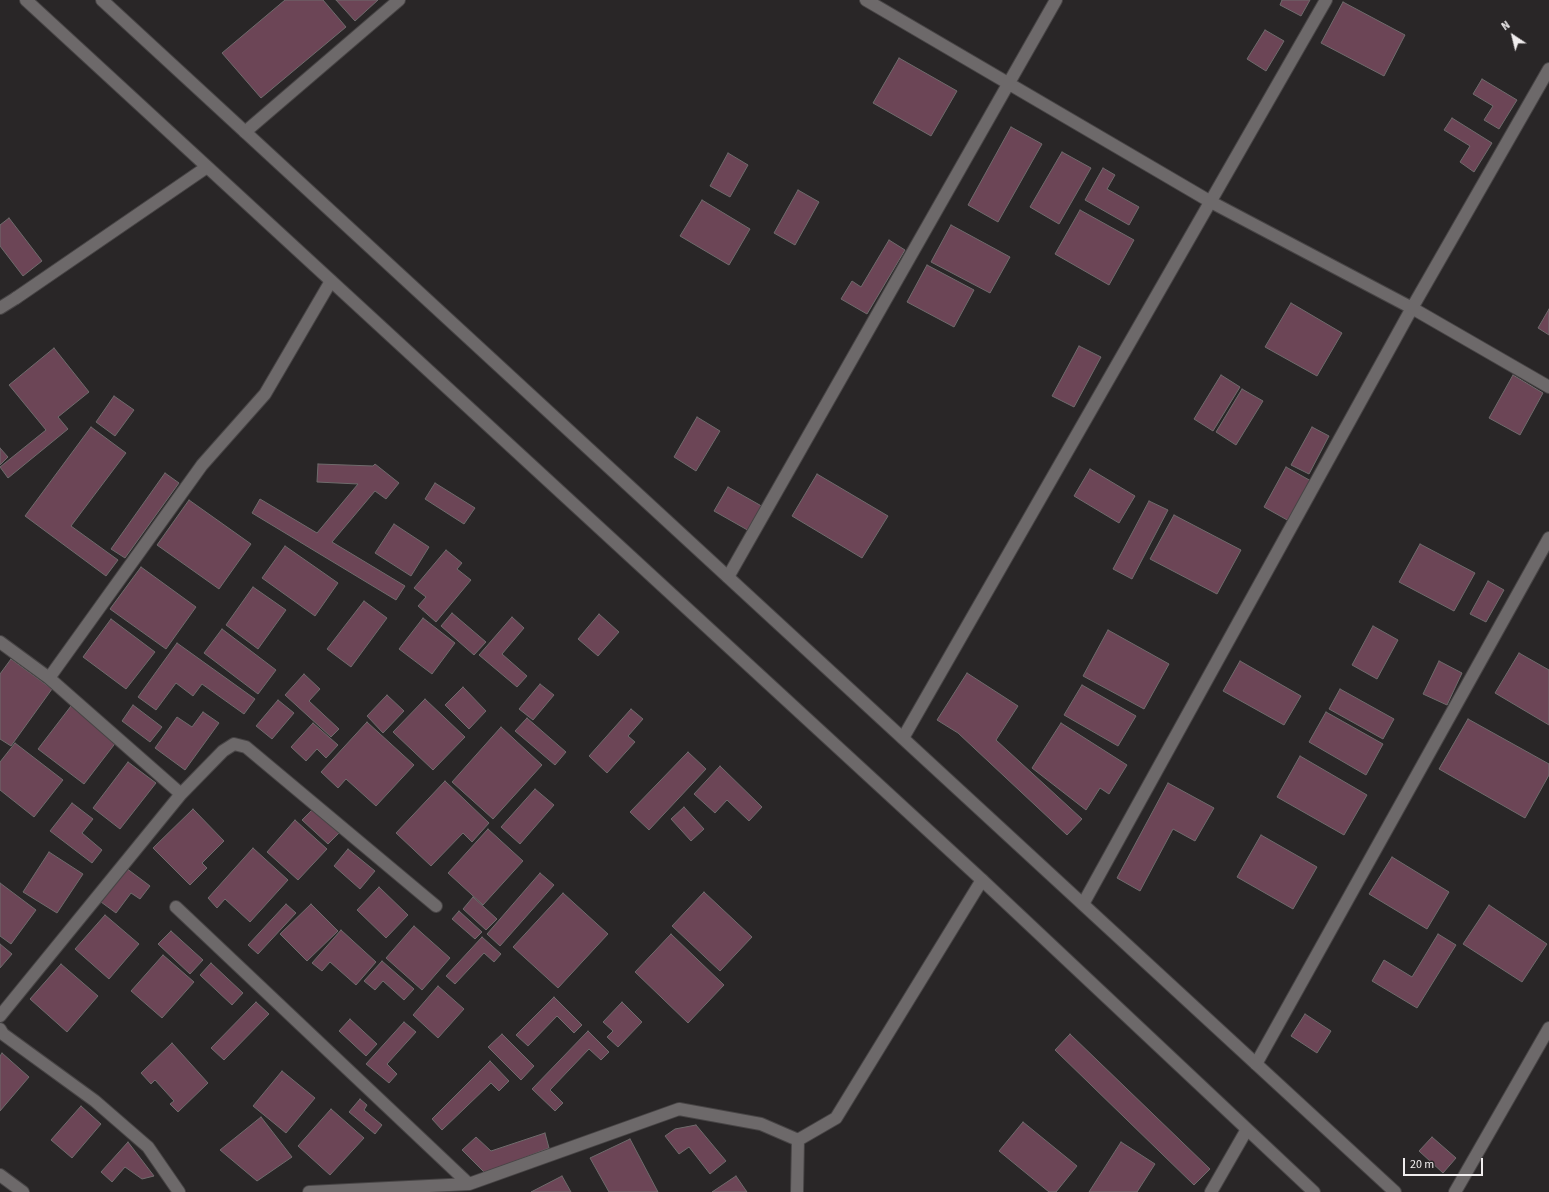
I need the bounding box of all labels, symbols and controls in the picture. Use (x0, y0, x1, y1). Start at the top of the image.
north arrow (1493, 16, 1533, 56)
text: N (1499, 18, 1513, 34)
scale bar (1405, 1150, 1485, 1176)
text: 20 m (1410, 1156, 1434, 1173)

